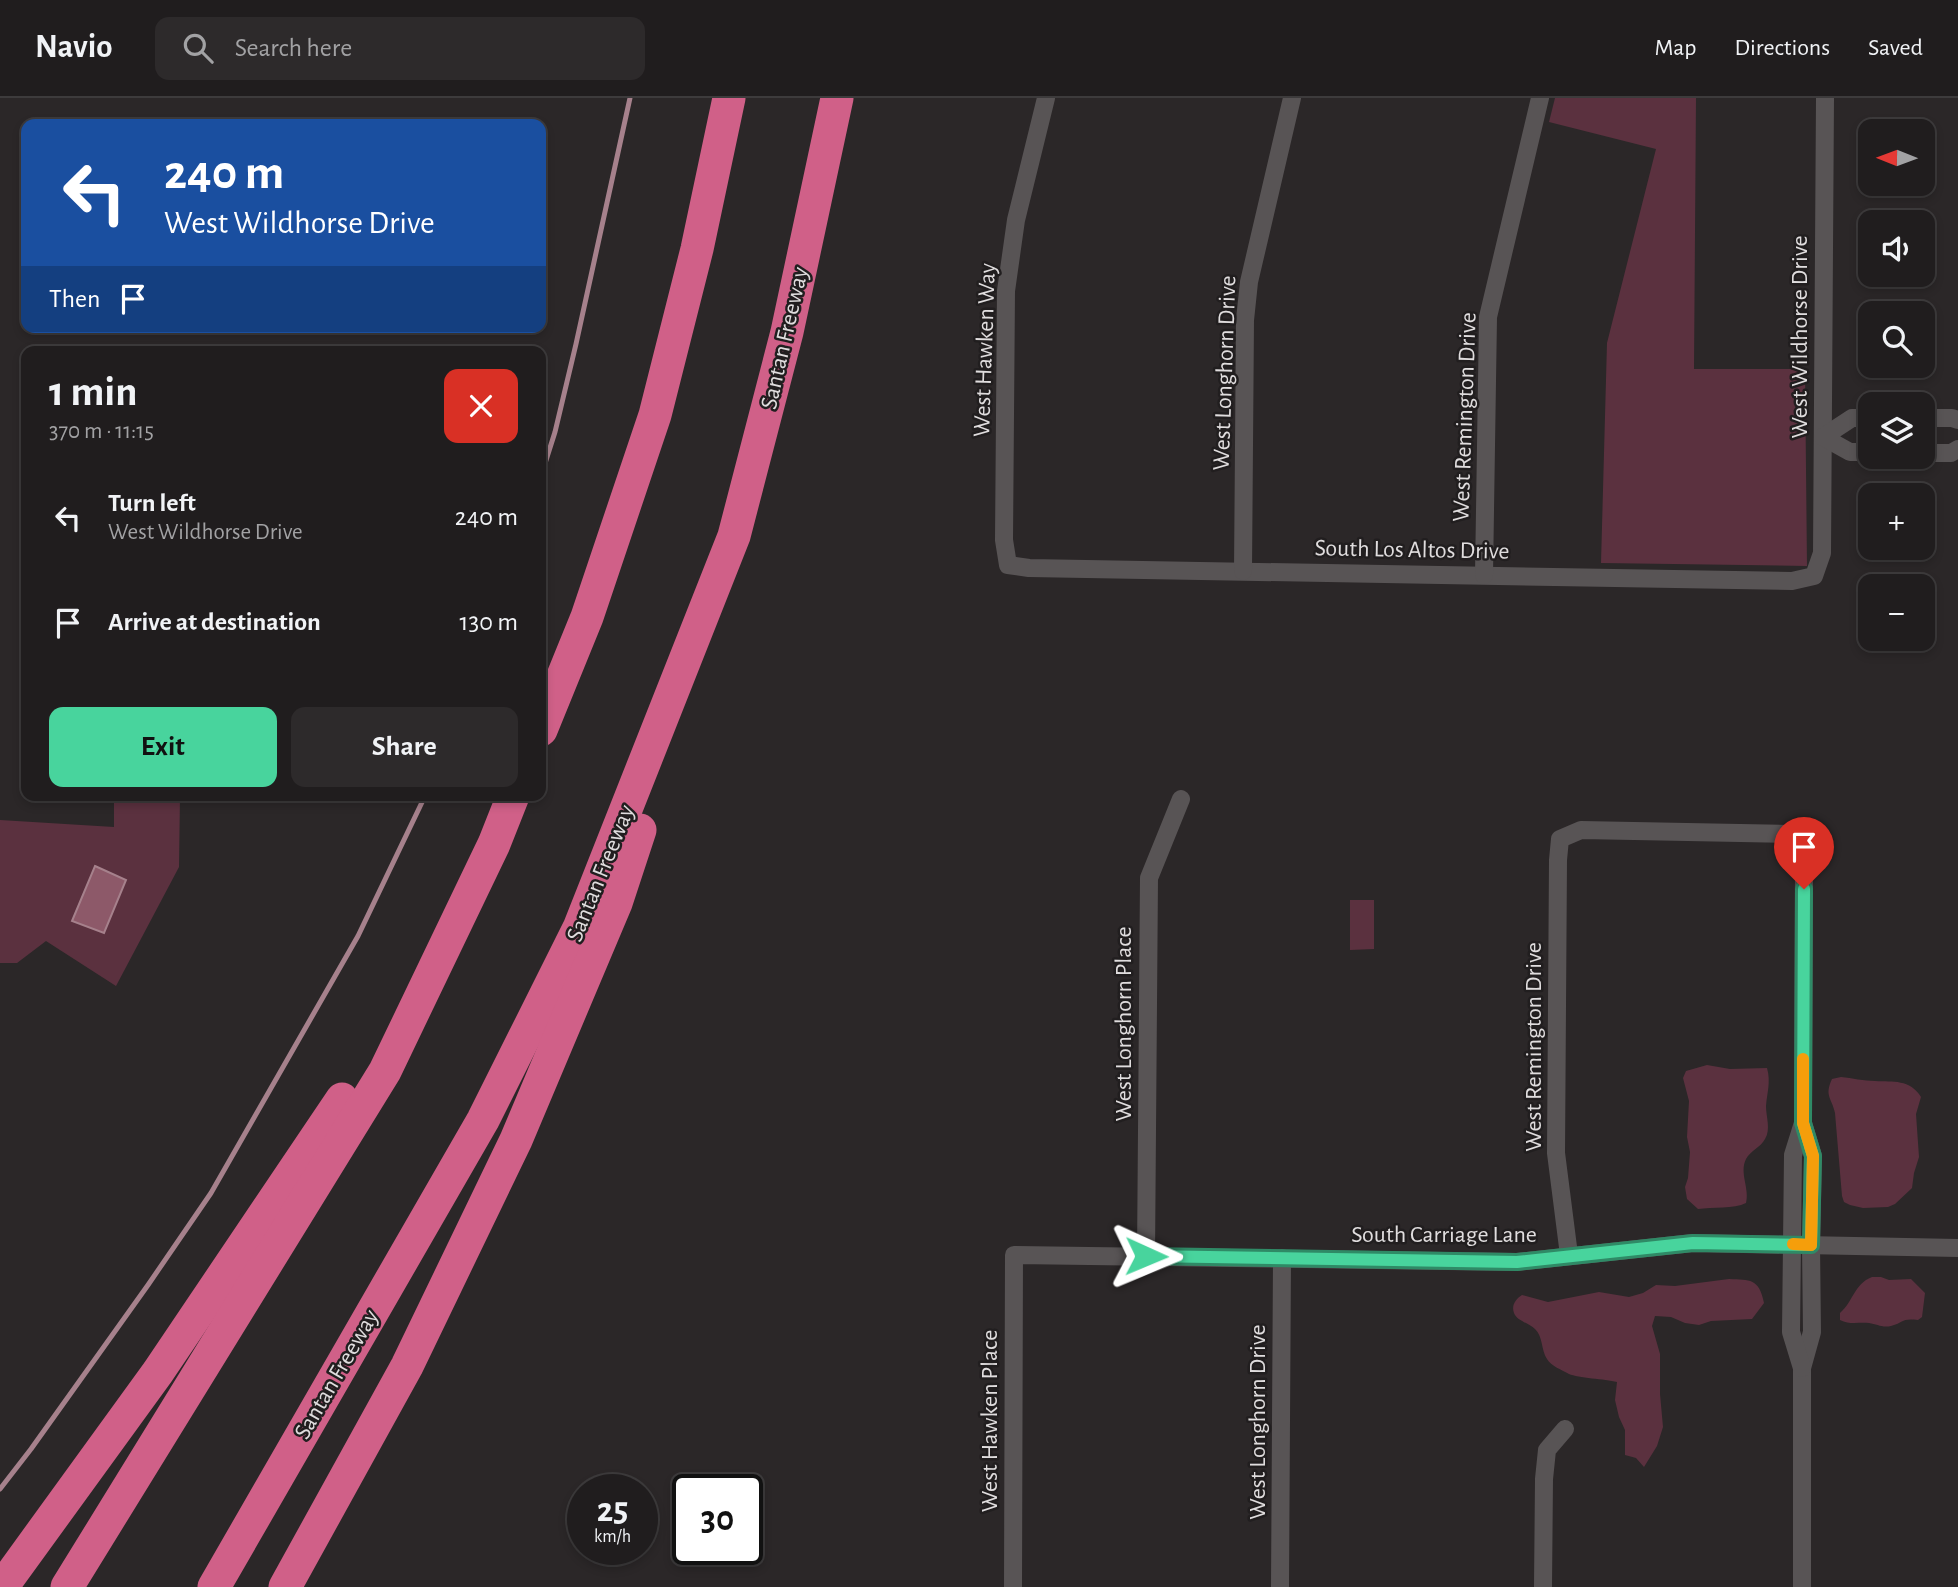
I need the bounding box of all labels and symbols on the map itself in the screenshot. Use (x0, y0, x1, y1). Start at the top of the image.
north arrow (1858, 119, 1936, 196)
street label: West Wildhorse Drive (1788, 235, 1812, 439)
street label: West Hawken Way (970, 263, 1000, 437)
street label: Santan Freeway (757, 265, 813, 412)
street label: West Longhorn Drive (1210, 275, 1240, 471)
street label: West Remington Drive (1449, 312, 1481, 522)
street label: South Los Altos Drive (1314, 536, 1510, 564)
street label: Santan Freeway (563, 802, 639, 945)
pin (1774, 817, 1834, 889)
street label: West Longhorn Place (1112, 926, 1136, 1122)
street label: West Remington Drive (1522, 942, 1546, 1152)
position arrow (1109, 1219, 1183, 1293)
street label: South Carriage Lane (1351, 1223, 1537, 1247)
street label: Santan Freeway (290, 1306, 384, 1443)
street label: West Longhorn Drive (1246, 1324, 1270, 1520)
street label: West Hawken Place (978, 1330, 1002, 1512)
speed limit sign: 30 (672, 1474, 763, 1565)

